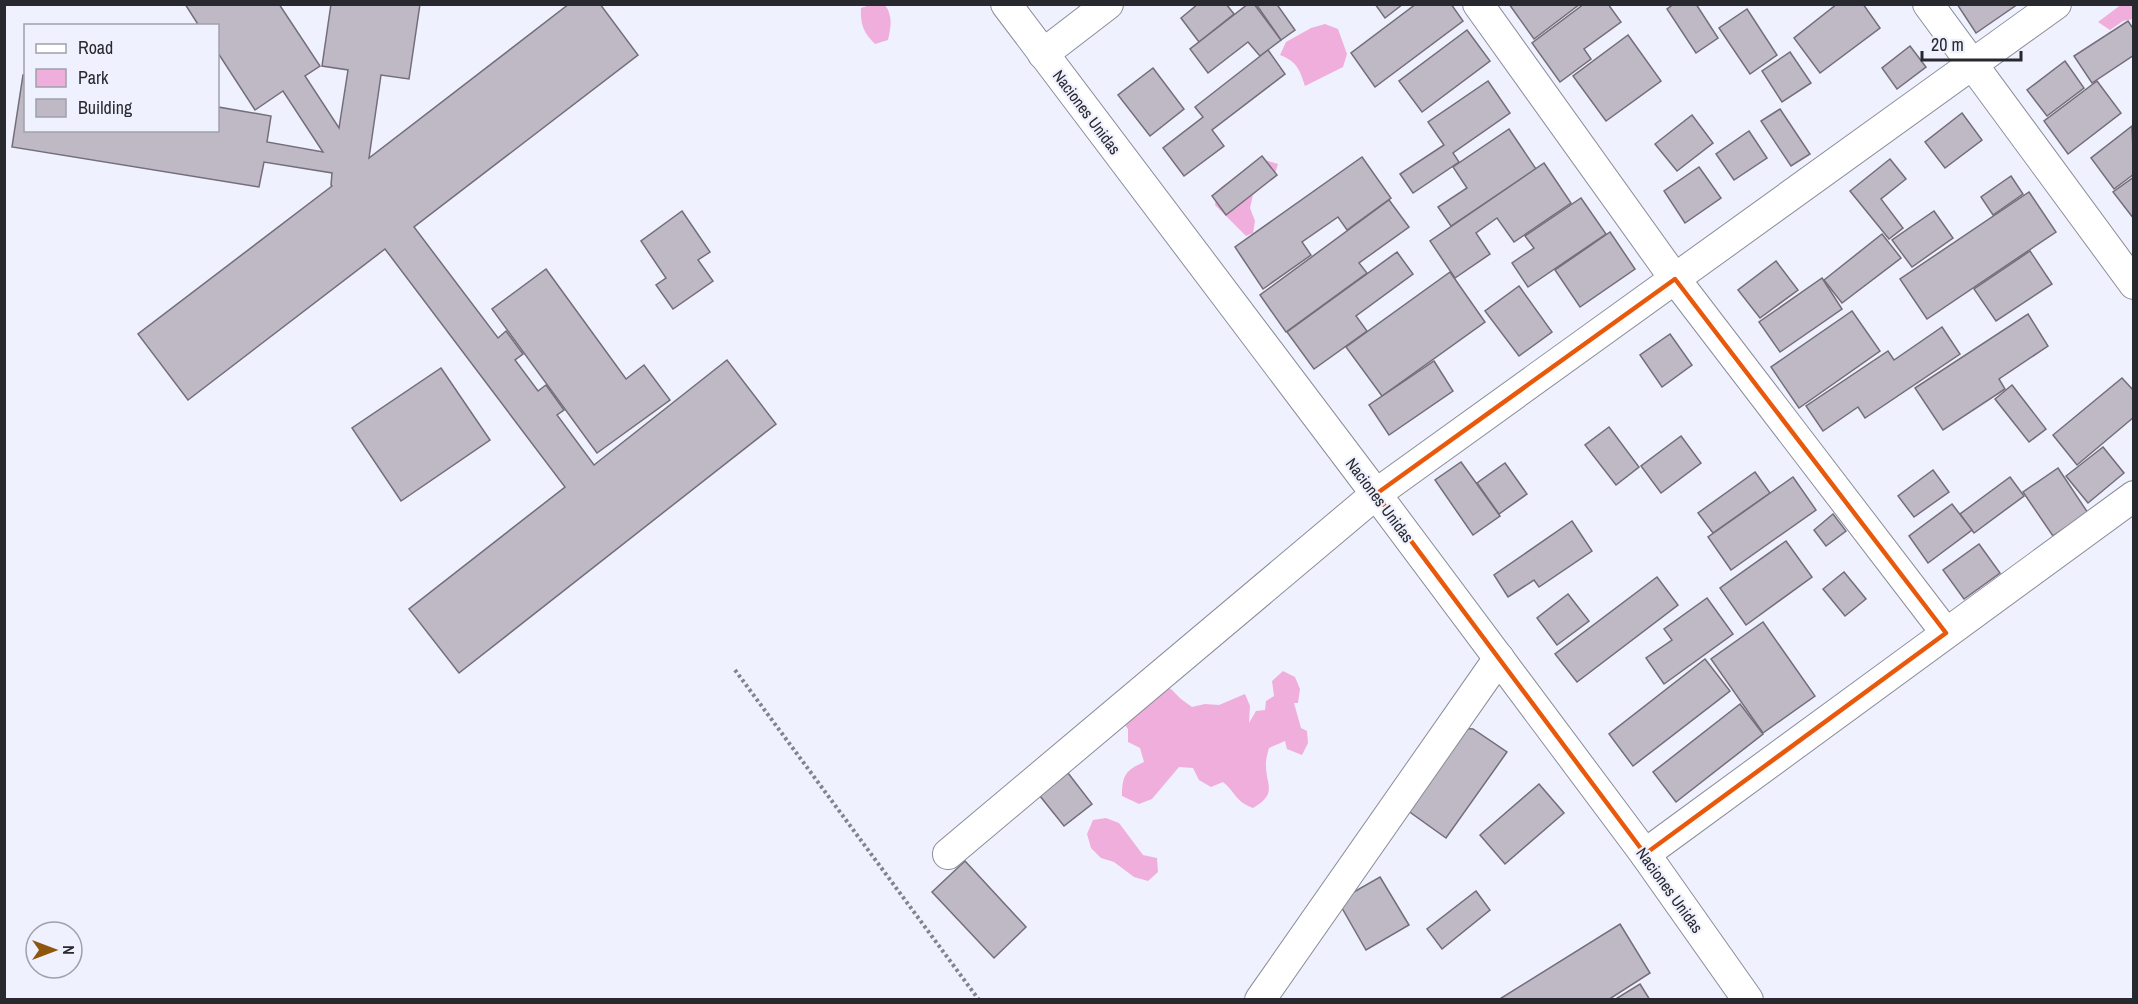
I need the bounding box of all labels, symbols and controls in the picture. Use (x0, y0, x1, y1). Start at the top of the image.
legend (24, 24, 219, 132)
scale bar (1922, 24, 2021, 62)
text: 20 m (1931, 32, 1964, 57)
text: Road (78, 35, 113, 60)
text: Park (78, 65, 109, 90)
street label: Naciones Unidas (1048, 65, 1126, 159)
text: Building (78, 95, 133, 120)
street label: Naciones Unidas (1341, 453, 1419, 547)
street label: Naciones Unidas (1632, 843, 1708, 937)
north arrow (24, 920, 84, 980)
text: N (58, 945, 80, 955)

